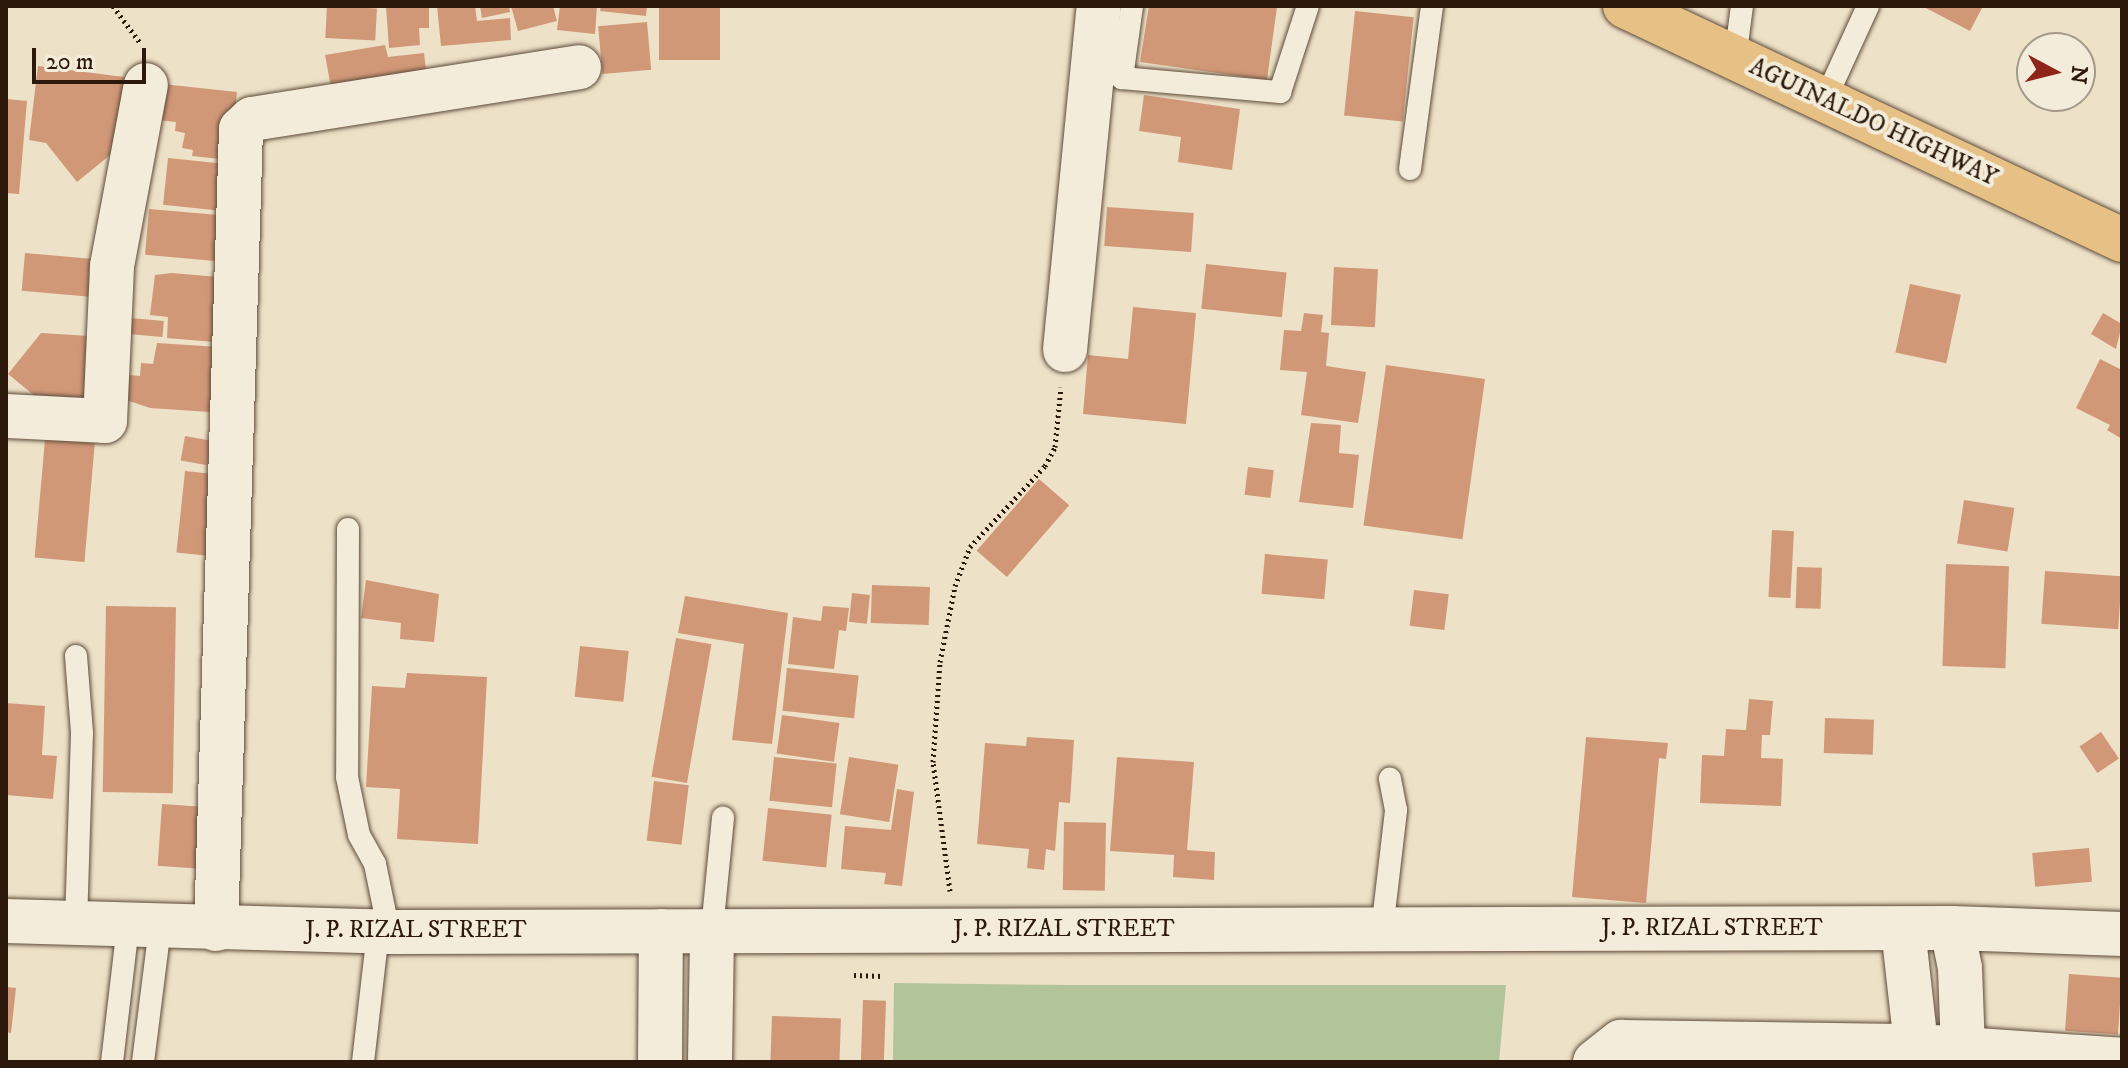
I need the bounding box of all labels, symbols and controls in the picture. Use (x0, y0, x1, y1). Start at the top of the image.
scale bar (36, 32, 150, 82)
north arrow (2016, 32, 2096, 112)
text: 20 m (46, 47, 94, 77)
street label: AGUINALDO HIGHWAY (1745, 53, 2001, 193)
text: N (2064, 64, 2093, 85)
street label: J. P. RIZAL STREET (1601, 915, 1823, 943)
street label: J. P. RIZAL STREET (953, 916, 1175, 944)
street label: J. P. RIZAL STREET (305, 917, 527, 945)

